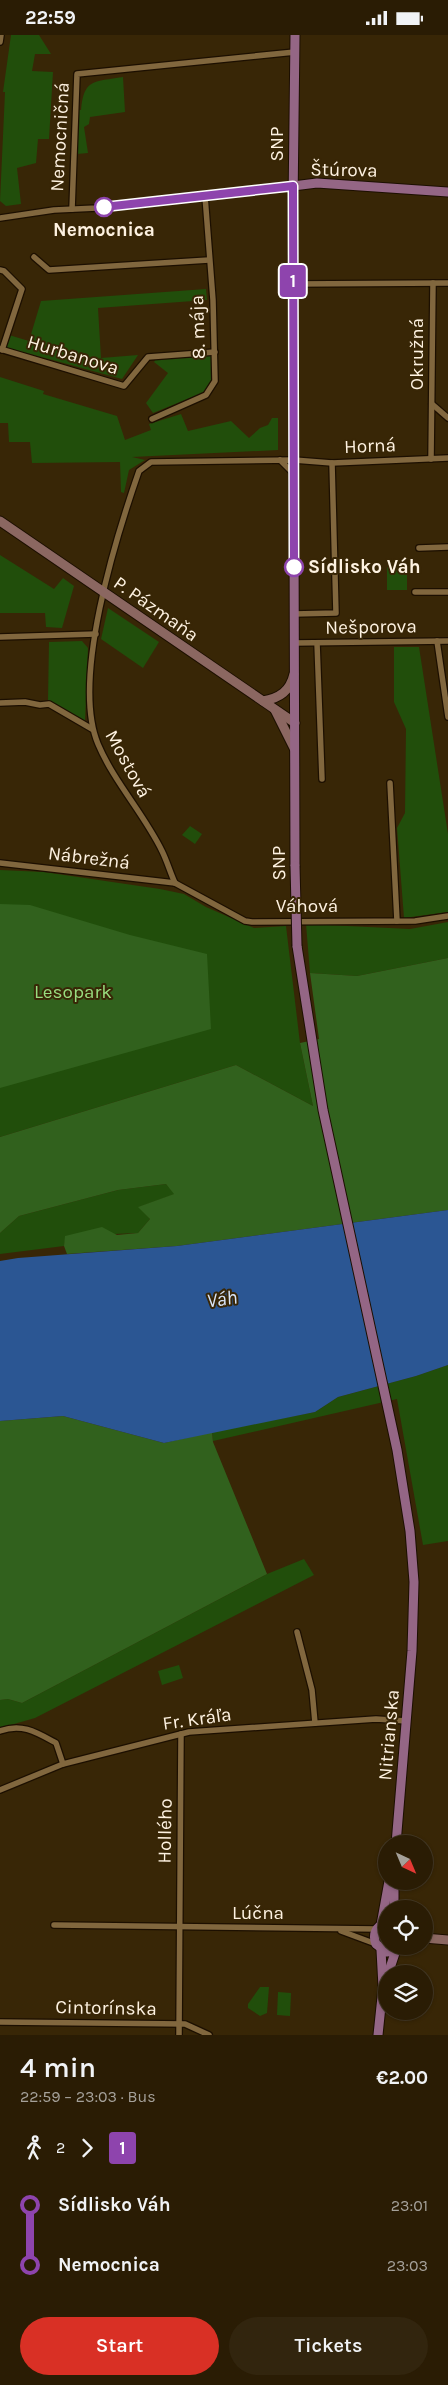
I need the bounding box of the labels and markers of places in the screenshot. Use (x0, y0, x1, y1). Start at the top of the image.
marker: Nemocnica (94, 197, 114, 217)
place label: Nemocnica (53, 219, 155, 241)
place label: Sídlisko Váh (308, 556, 421, 578)
marker: Sídlisko Váh (284, 557, 304, 577)

